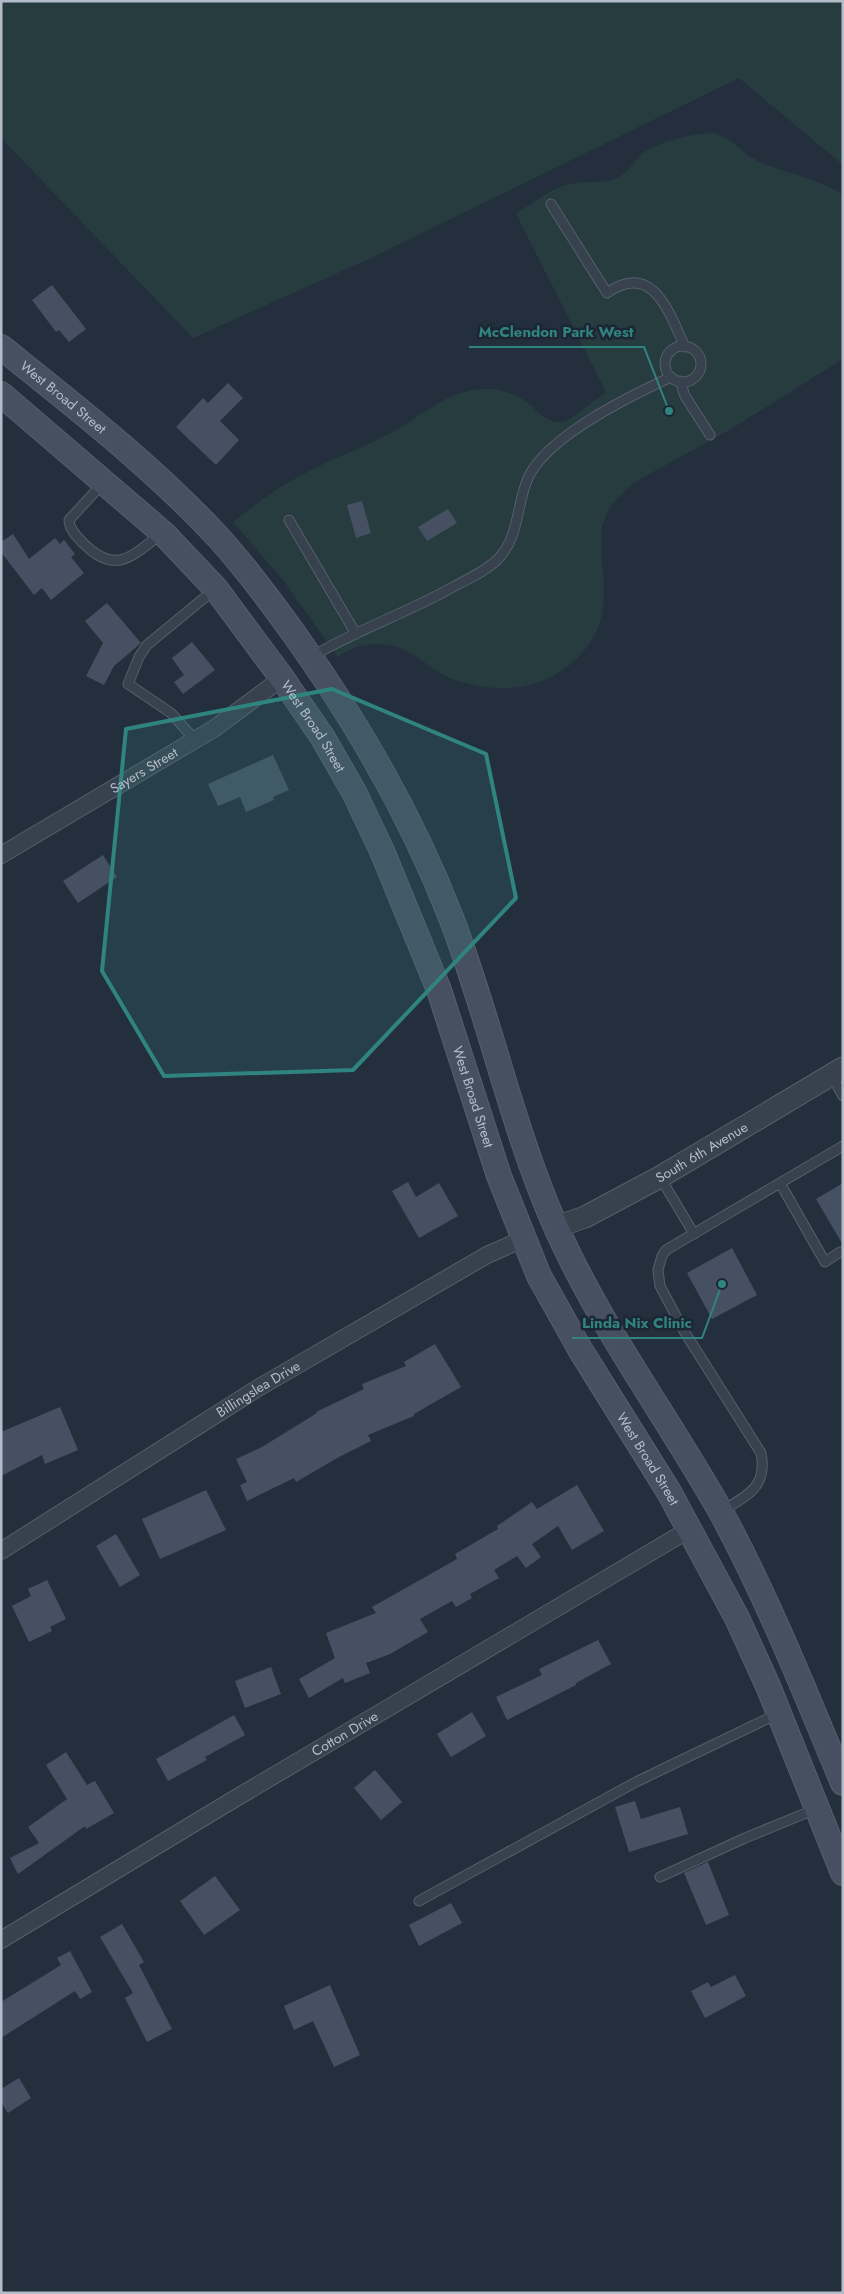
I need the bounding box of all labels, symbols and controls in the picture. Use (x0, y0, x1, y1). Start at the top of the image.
callout: McClendon Park West (469, 317, 644, 347)
text: McClendon Park West (478, 321, 634, 343)
street label: West Broad Street (16, 356, 111, 439)
street label: West Broad Street (276, 676, 351, 776)
street label: Sayers Street (106, 742, 182, 798)
street label: West Broad Street (448, 1043, 499, 1151)
street label: South 6th Avenue (652, 1117, 751, 1188)
callout: Linda Nix Clinic (572, 1308, 702, 1338)
text: Linda Nix Clinic (582, 1312, 692, 1334)
street label: Billingslea Drive (212, 1356, 304, 1422)
street label: West Broad Street (612, 1409, 685, 1509)
street label: Cotton Drive (308, 1706, 382, 1761)

